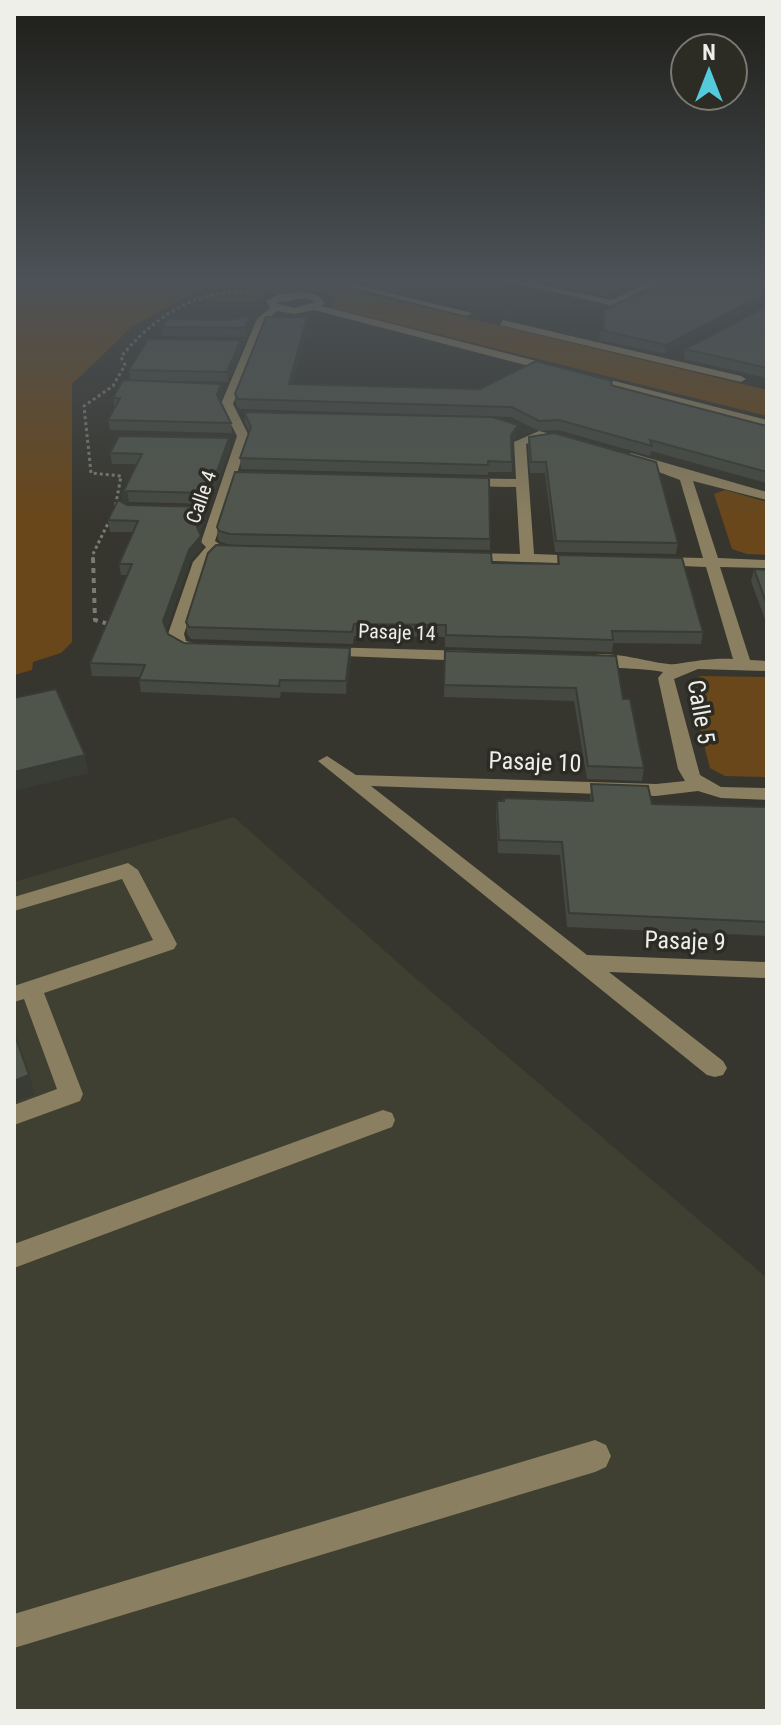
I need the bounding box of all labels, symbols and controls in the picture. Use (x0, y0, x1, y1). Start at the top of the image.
north arrow (669, 32, 749, 112)
text: N (702, 40, 716, 65)
street label: Calle 4 (181, 467, 221, 526)
street label: Pasaje 14 (358, 619, 436, 645)
street label: Calle 5 (682, 678, 720, 746)
street label: Pasaje 10 (488, 746, 582, 778)
street label: Pasaje 9 (644, 926, 726, 956)

